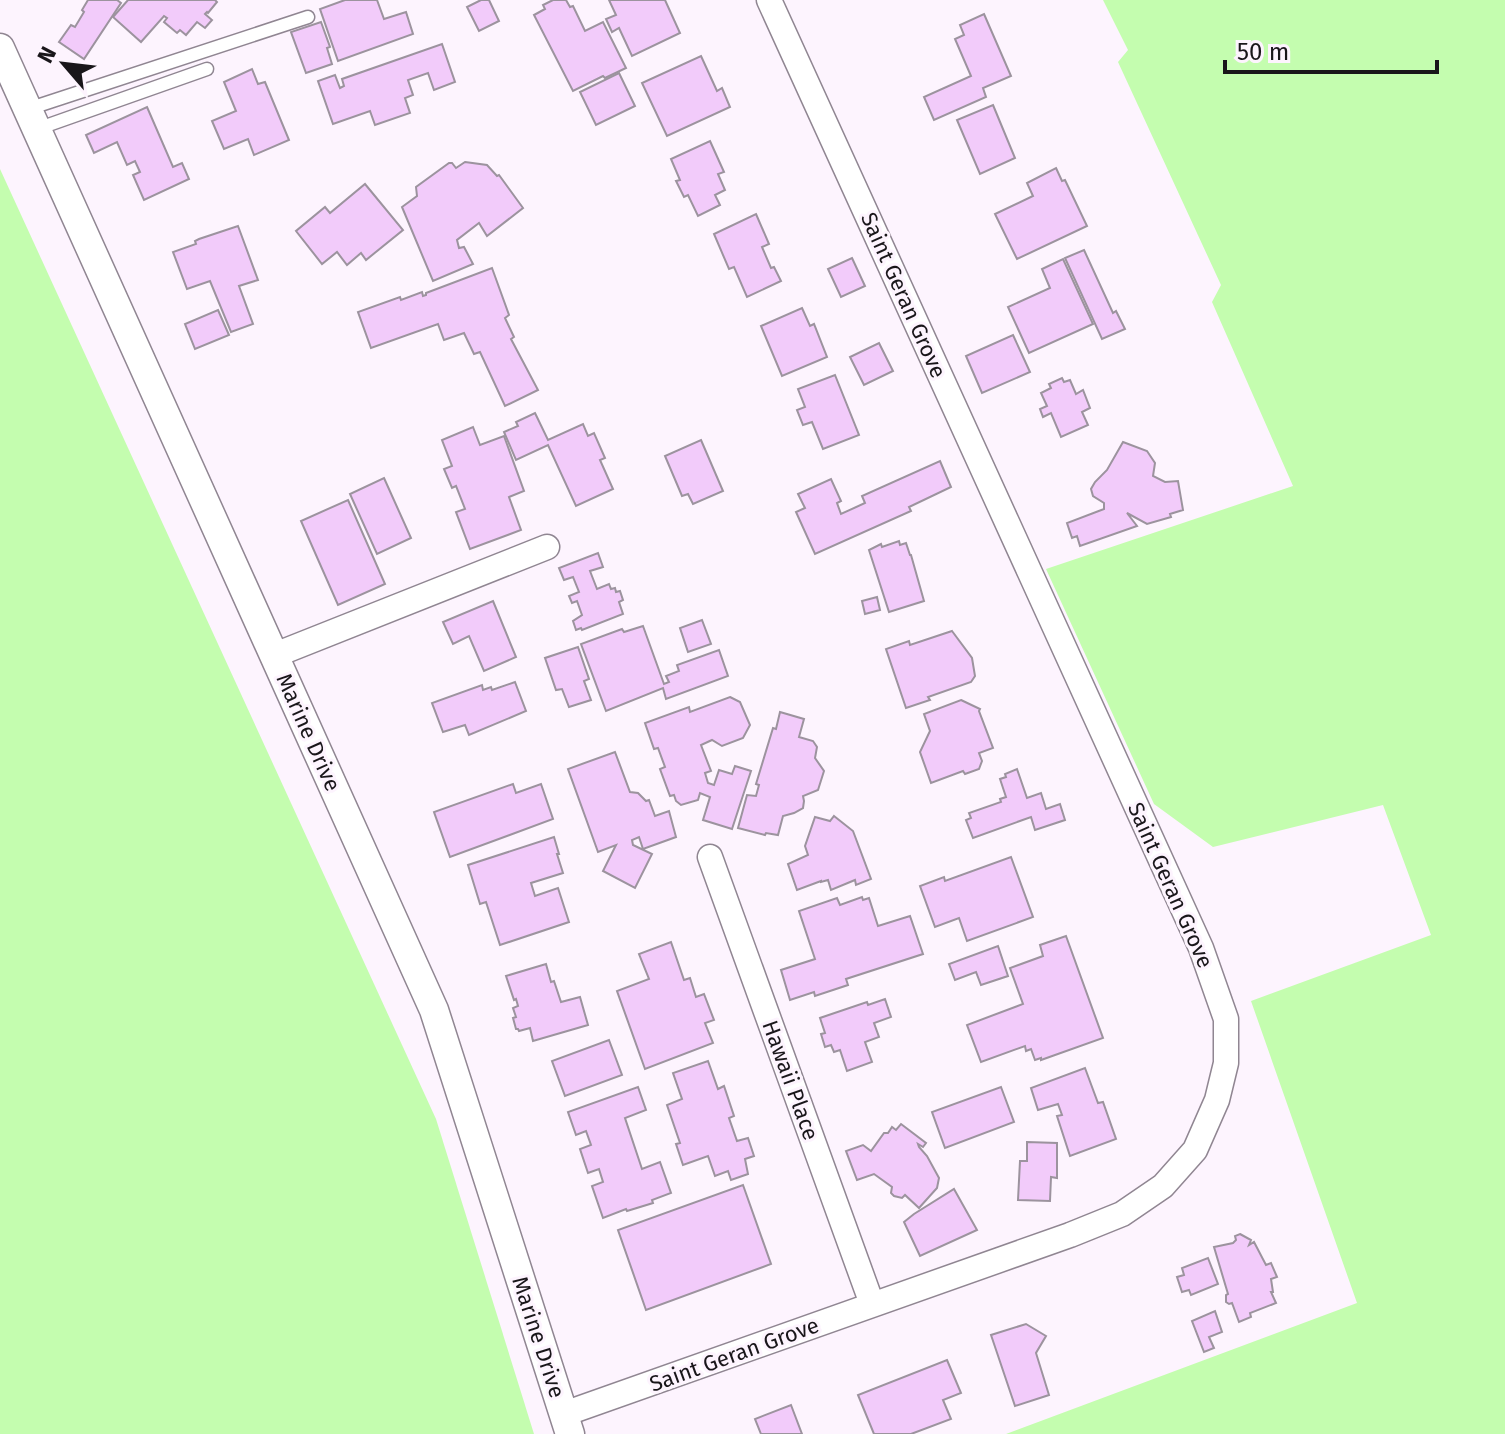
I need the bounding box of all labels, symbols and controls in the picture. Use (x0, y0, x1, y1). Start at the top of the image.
north arrow (24, 24, 104, 104)
scale bar (1225, 24, 1437, 74)
text: 50 m (1237, 38, 1289, 66)
text: N (31, 42, 62, 68)
street label: Saint Geran Grove (855, 208, 952, 382)
street label: Marine Drive (271, 669, 347, 795)
street label: Saint Geran Grove (1122, 798, 1219, 972)
street label: Hawaii Place (756, 1017, 825, 1144)
street label: Marine Drive (506, 1273, 571, 1401)
street label: Saint Geran Grove (646, 1311, 823, 1398)

